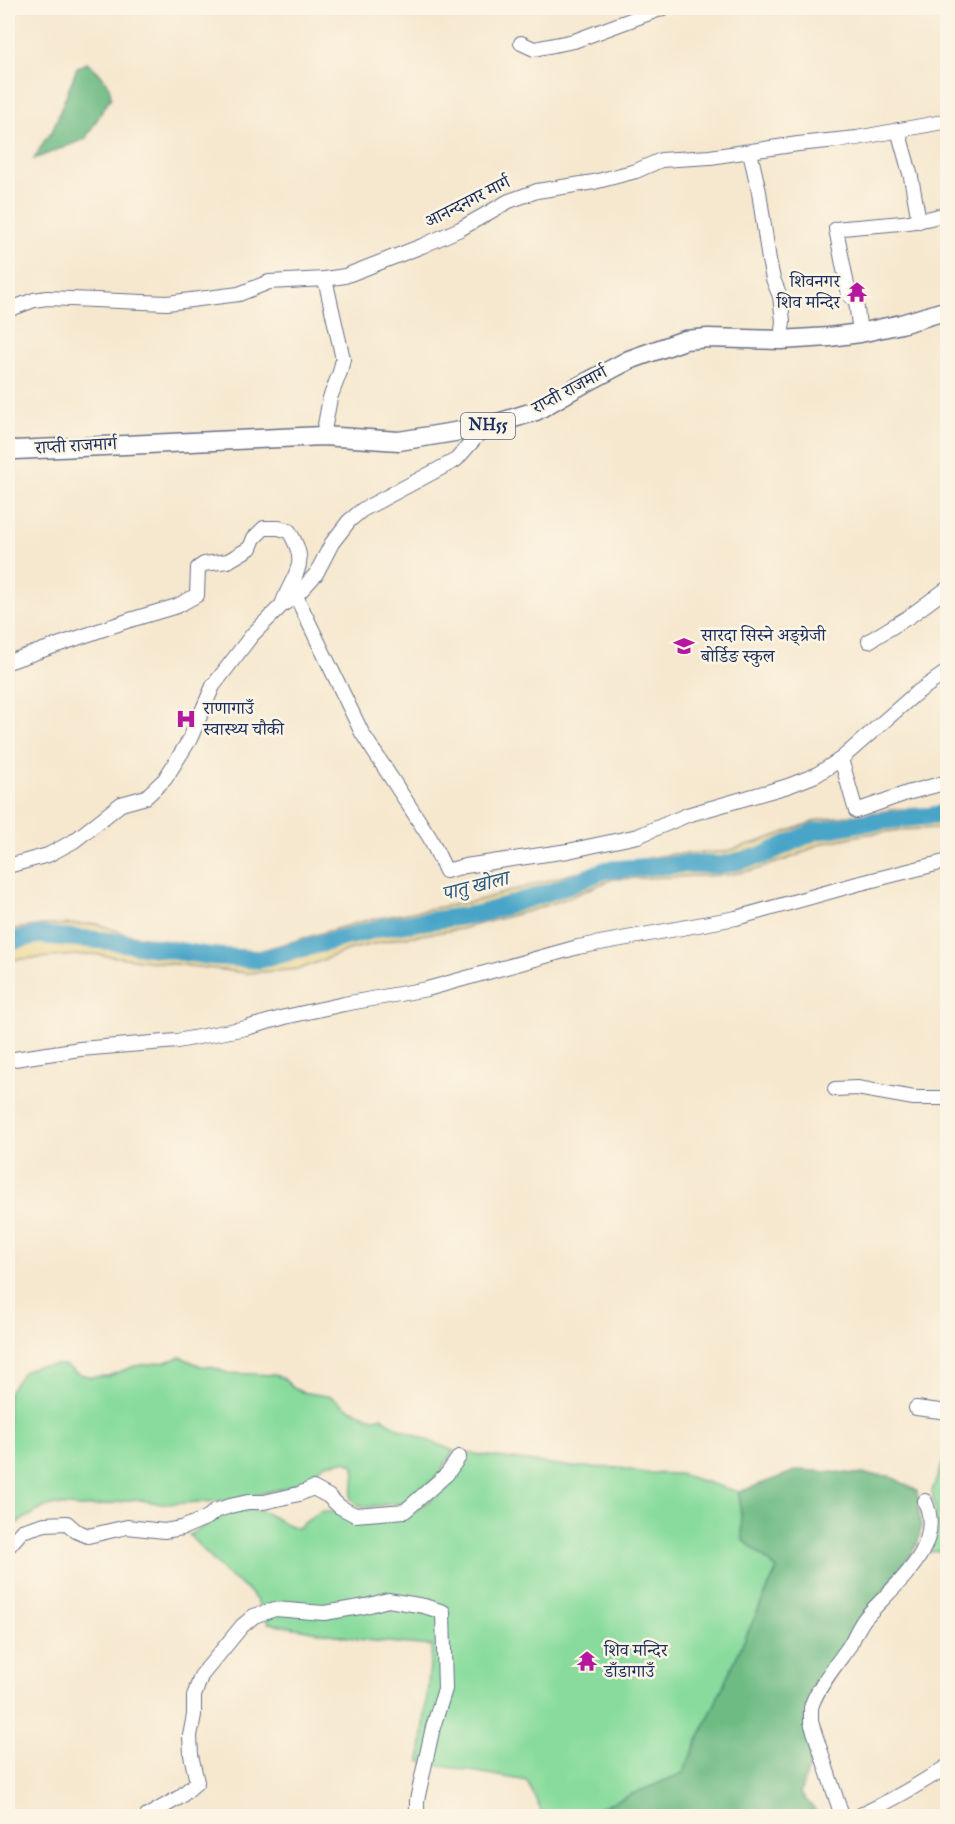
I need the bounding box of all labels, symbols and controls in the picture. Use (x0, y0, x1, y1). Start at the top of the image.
street label: आनन्दनगर मार्ग (421, 171, 516, 234)
place label: शिवनगर शिव मन्दिर (776, 271, 841, 315)
temple icon: शिवनगर शिव मन्दिर (845, 280, 869, 304)
street label: राप्ती राजमार्ग (528, 361, 613, 421)
road number: NH55 (461, 413, 515, 439)
street label: राप्ती राजमार्ग (34, 433, 119, 461)
place label: सारदा सिस्ने अङ्ग्रेजी बोर्डिङ स्कुल (700, 625, 827, 669)
school or university icon: सारदा सिस्ने अङ्ग्रेजी बोर्डिङ स्कुल (672, 634, 696, 658)
place label: राणागाउँ स्वास्थ्य चौकी (202, 698, 286, 742)
hospital icon: राणागाउँ स्वास्थ्य चौकी (174, 707, 198, 731)
water label: पातु खोला (439, 866, 515, 907)
place label: शिव मन्दिर डाँडागाउँ (603, 1640, 669, 1684)
temple icon: शिव मन्दिर डाँडागाउँ (575, 1649, 599, 1673)

